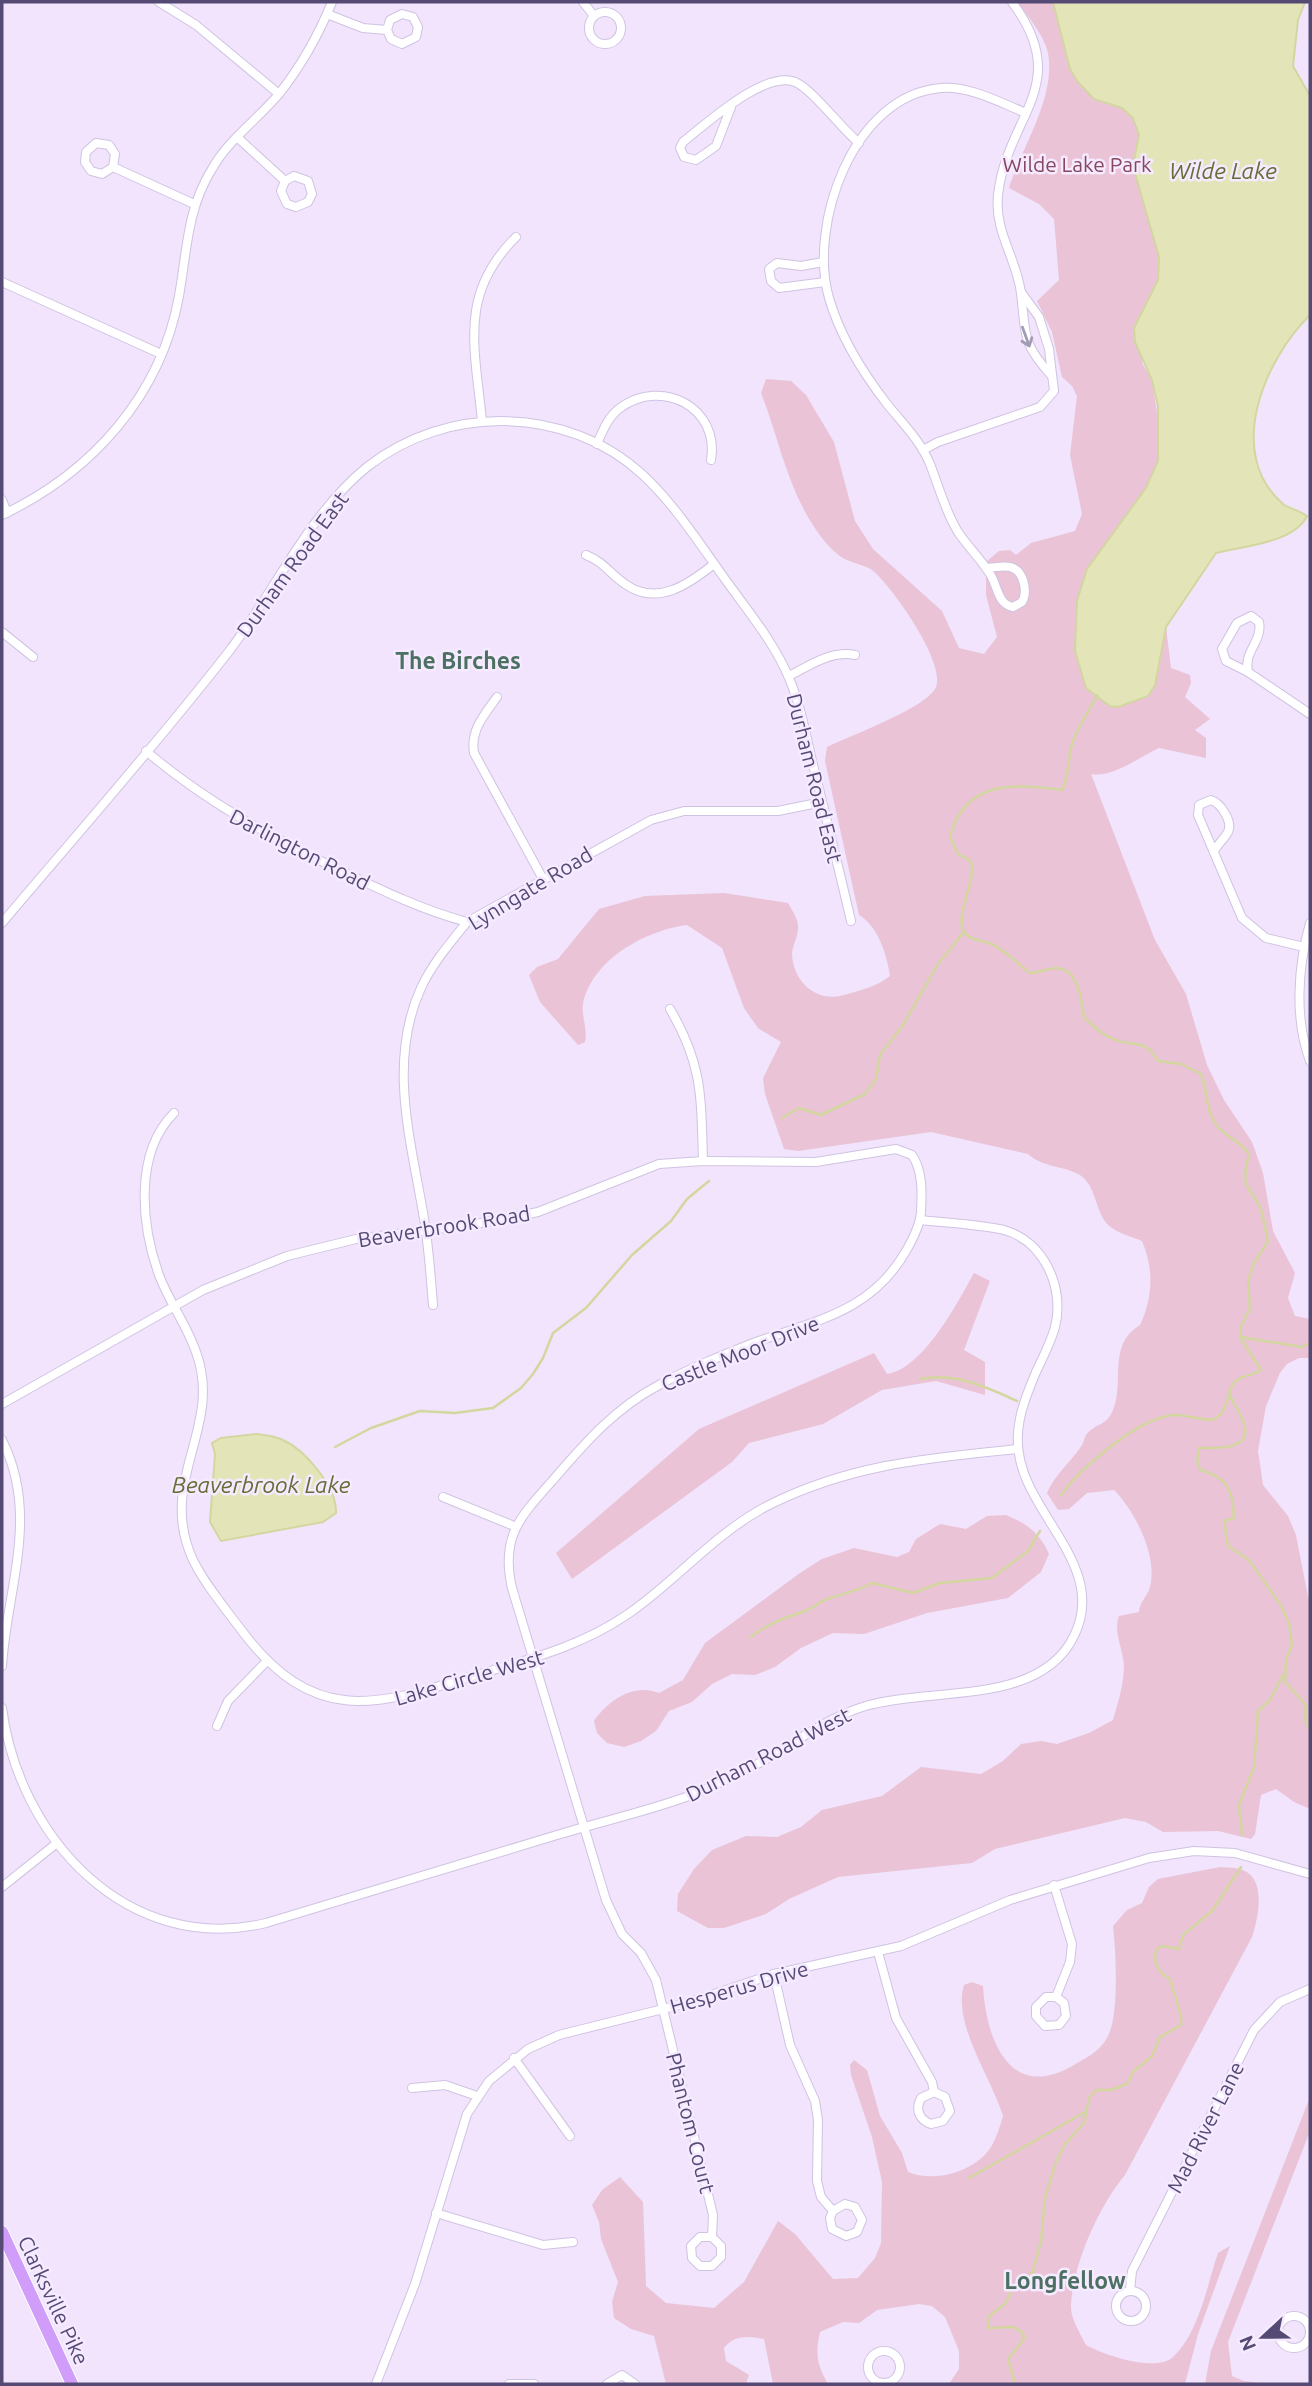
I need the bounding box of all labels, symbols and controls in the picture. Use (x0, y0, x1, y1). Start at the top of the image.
park label: Wilde Lake Park (1002, 152, 1152, 176)
water label: Wilde Lake (1169, 158, 1277, 183)
one-way arrow (1021, 326, 1033, 348)
street label: Durham Road East (231, 487, 353, 641)
district label: The Birches (395, 648, 521, 673)
street label: Durham Road East (782, 691, 848, 865)
street label: Darlington Road (226, 803, 374, 895)
street label: Lynngate Road (464, 842, 596, 934)
street label: Beaverbrook Road (356, 1201, 532, 1251)
street label: Castle Moor Drive (658, 1310, 822, 1396)
water label: Beaverbrook Lake (172, 1472, 351, 1497)
street label: Lake Circle West (392, 1644, 546, 1710)
street label: Durham Road West (682, 1702, 854, 1806)
street label: Hesperus Drive (667, 1956, 811, 2018)
street label: Phantom Court (662, 2050, 720, 2196)
street label: Mad River Lane (1162, 2057, 1248, 2197)
street label: Clarksville Pike (14, 2232, 94, 2368)
district label: Longfellow (1004, 2268, 1126, 2293)
north arrow (1228, 2302, 1298, 2372)
text: N (1234, 2333, 1260, 2354)

